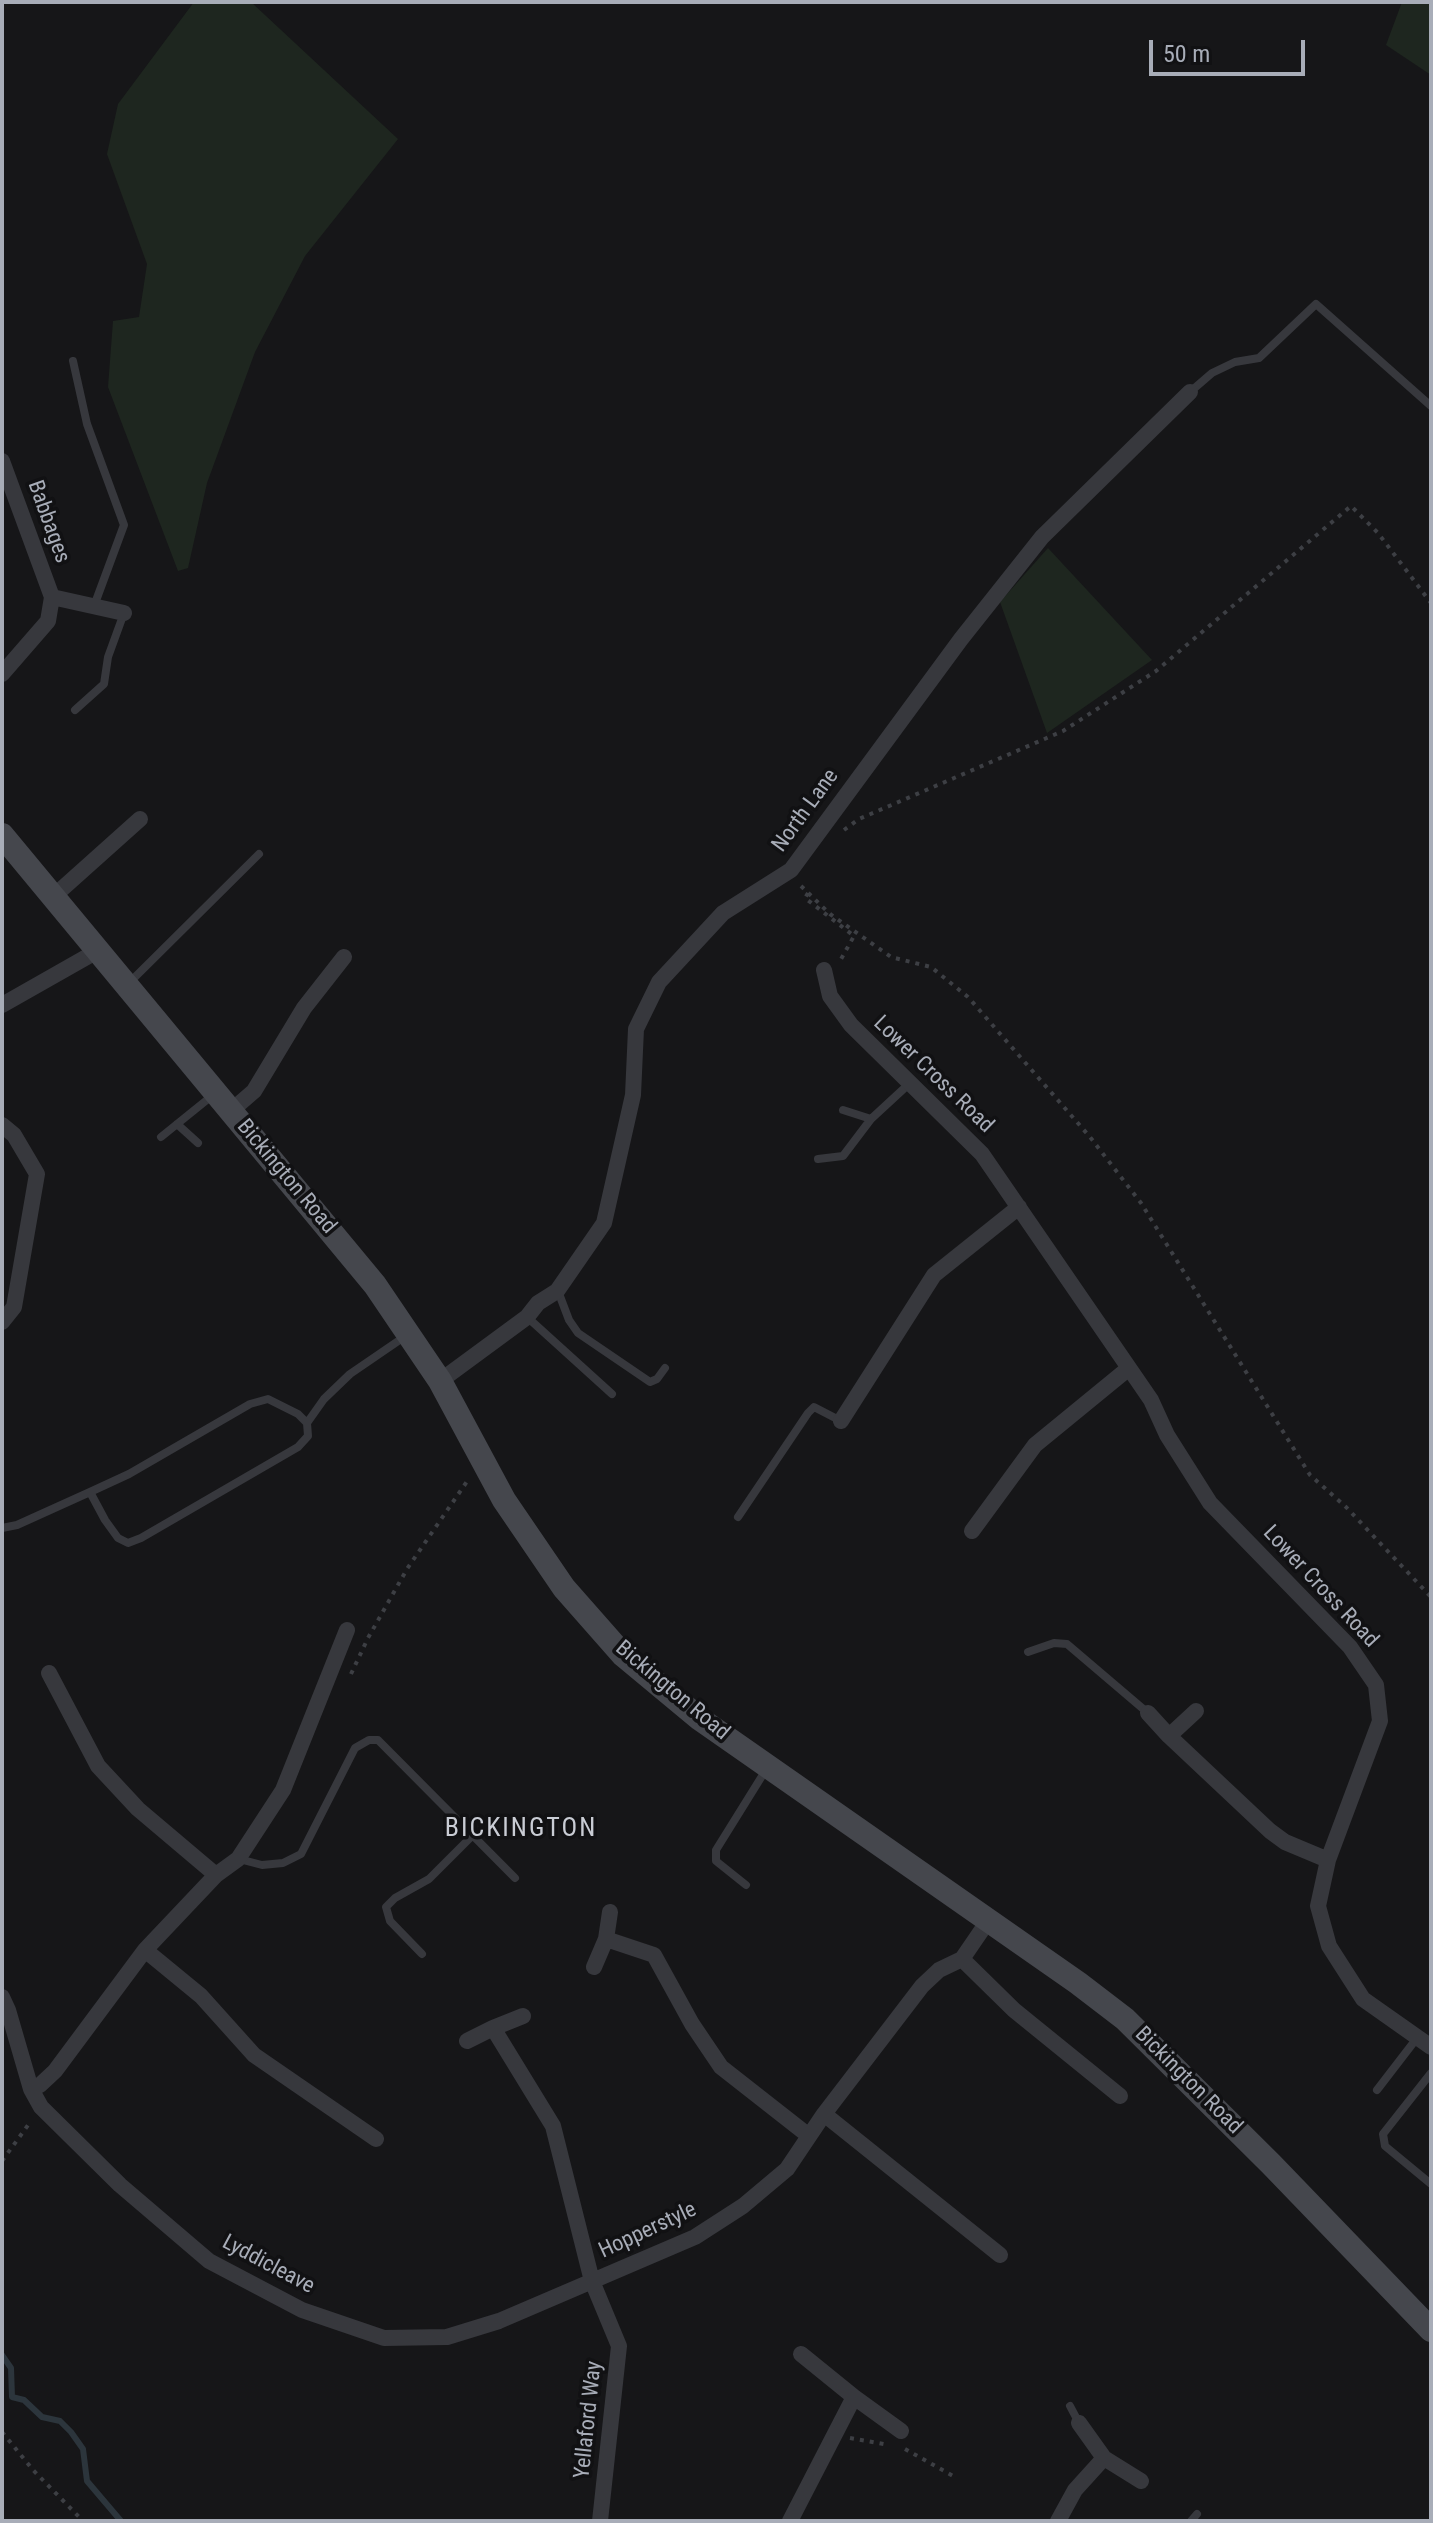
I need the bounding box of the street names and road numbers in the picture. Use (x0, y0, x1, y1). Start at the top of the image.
street label: Babbages (21, 477, 75, 567)
street label: North Lane (767, 764, 845, 858)
street label: Lower Cross Road (867, 1011, 999, 1139)
street label: Bickington Road (231, 1115, 341, 1239)
street label: Lower Cross Road (1257, 1521, 1383, 1653)
street label: Bickington Road (610, 1636, 734, 1746)
street label: Bickington Road (1129, 2022, 1247, 2140)
street label: Hopperstyle (595, 2197, 701, 2265)
street label: Lyddicleave (217, 2230, 319, 2300)
street label: Yellaford Way (570, 2360, 608, 2480)

